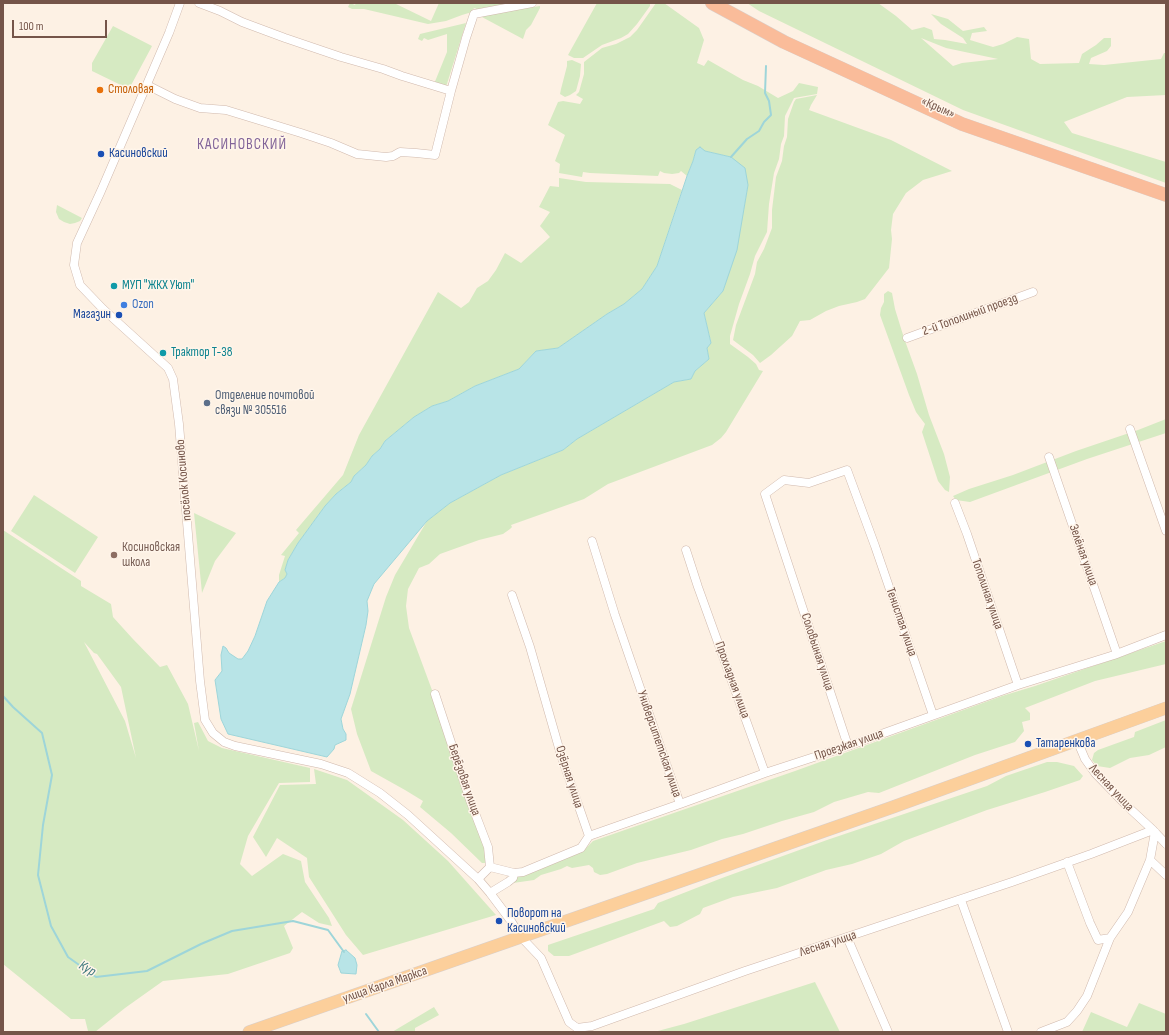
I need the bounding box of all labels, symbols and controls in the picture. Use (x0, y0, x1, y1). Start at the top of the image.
scale bar (14, 12, 109, 38)
text: 100 m (19, 19, 44, 34)
place label: Столовая (108, 82, 153, 98)
marker: Столовая (95, 85, 105, 95)
street label: «Крым» (919, 94, 957, 122)
district label: КАСИНОВСКИЙ (197, 136, 287, 154)
place label: Касиновский (109, 146, 168, 162)
marker: Касиновский (96, 149, 106, 159)
place label: МУП "ЖКХ Уют" (122, 278, 194, 294)
marker: МУП "ЖКХ Уют" (109, 281, 119, 291)
street label: 2-й Тополиный проезд (920, 291, 1020, 339)
place label: Ozon (132, 297, 154, 313)
marker: Ozon (119, 300, 129, 310)
place label: Магазин (73, 307, 111, 323)
marker: Магазин (114, 310, 124, 320)
place label: Трактор Т-38 (171, 345, 232, 361)
marker: Трактор Т-38 (158, 348, 168, 358)
place label: Отделение почтовой связи № 305516 (215, 388, 315, 419)
marker: Отделение почтовой связи № 305516 (202, 398, 212, 408)
street label: посёлок Косиново (173, 439, 195, 521)
street label: Зелёная улица (1065, 522, 1101, 588)
place label: Косиновская школа (122, 540, 180, 571)
marker: Косиновская школа (109, 550, 119, 560)
street label: Тополиная улица (968, 557, 1006, 631)
street label: Тенистая улица (882, 586, 920, 658)
street label: Соловьиная улица (797, 611, 837, 693)
street label: Прохладная улица (711, 640, 753, 720)
street label: Университетская улица (633, 689, 685, 799)
street label: Проезжая улица (813, 726, 885, 764)
place label: Татаренкова (1036, 736, 1095, 752)
marker: Татаренкова (1023, 739, 1033, 749)
street label: Берёзовая улица (444, 742, 484, 818)
street label: Озёрная улица (552, 744, 586, 810)
street label: Лесная улица (1085, 761, 1137, 815)
place label: Поворот на Касиновский (507, 906, 566, 937)
marker: Поворот на Касиновский (494, 916, 504, 926)
street label: Лесная улица (798, 927, 858, 961)
water label: Кур (75, 958, 99, 980)
street label: улица Карла Маркса (341, 963, 429, 1007)

